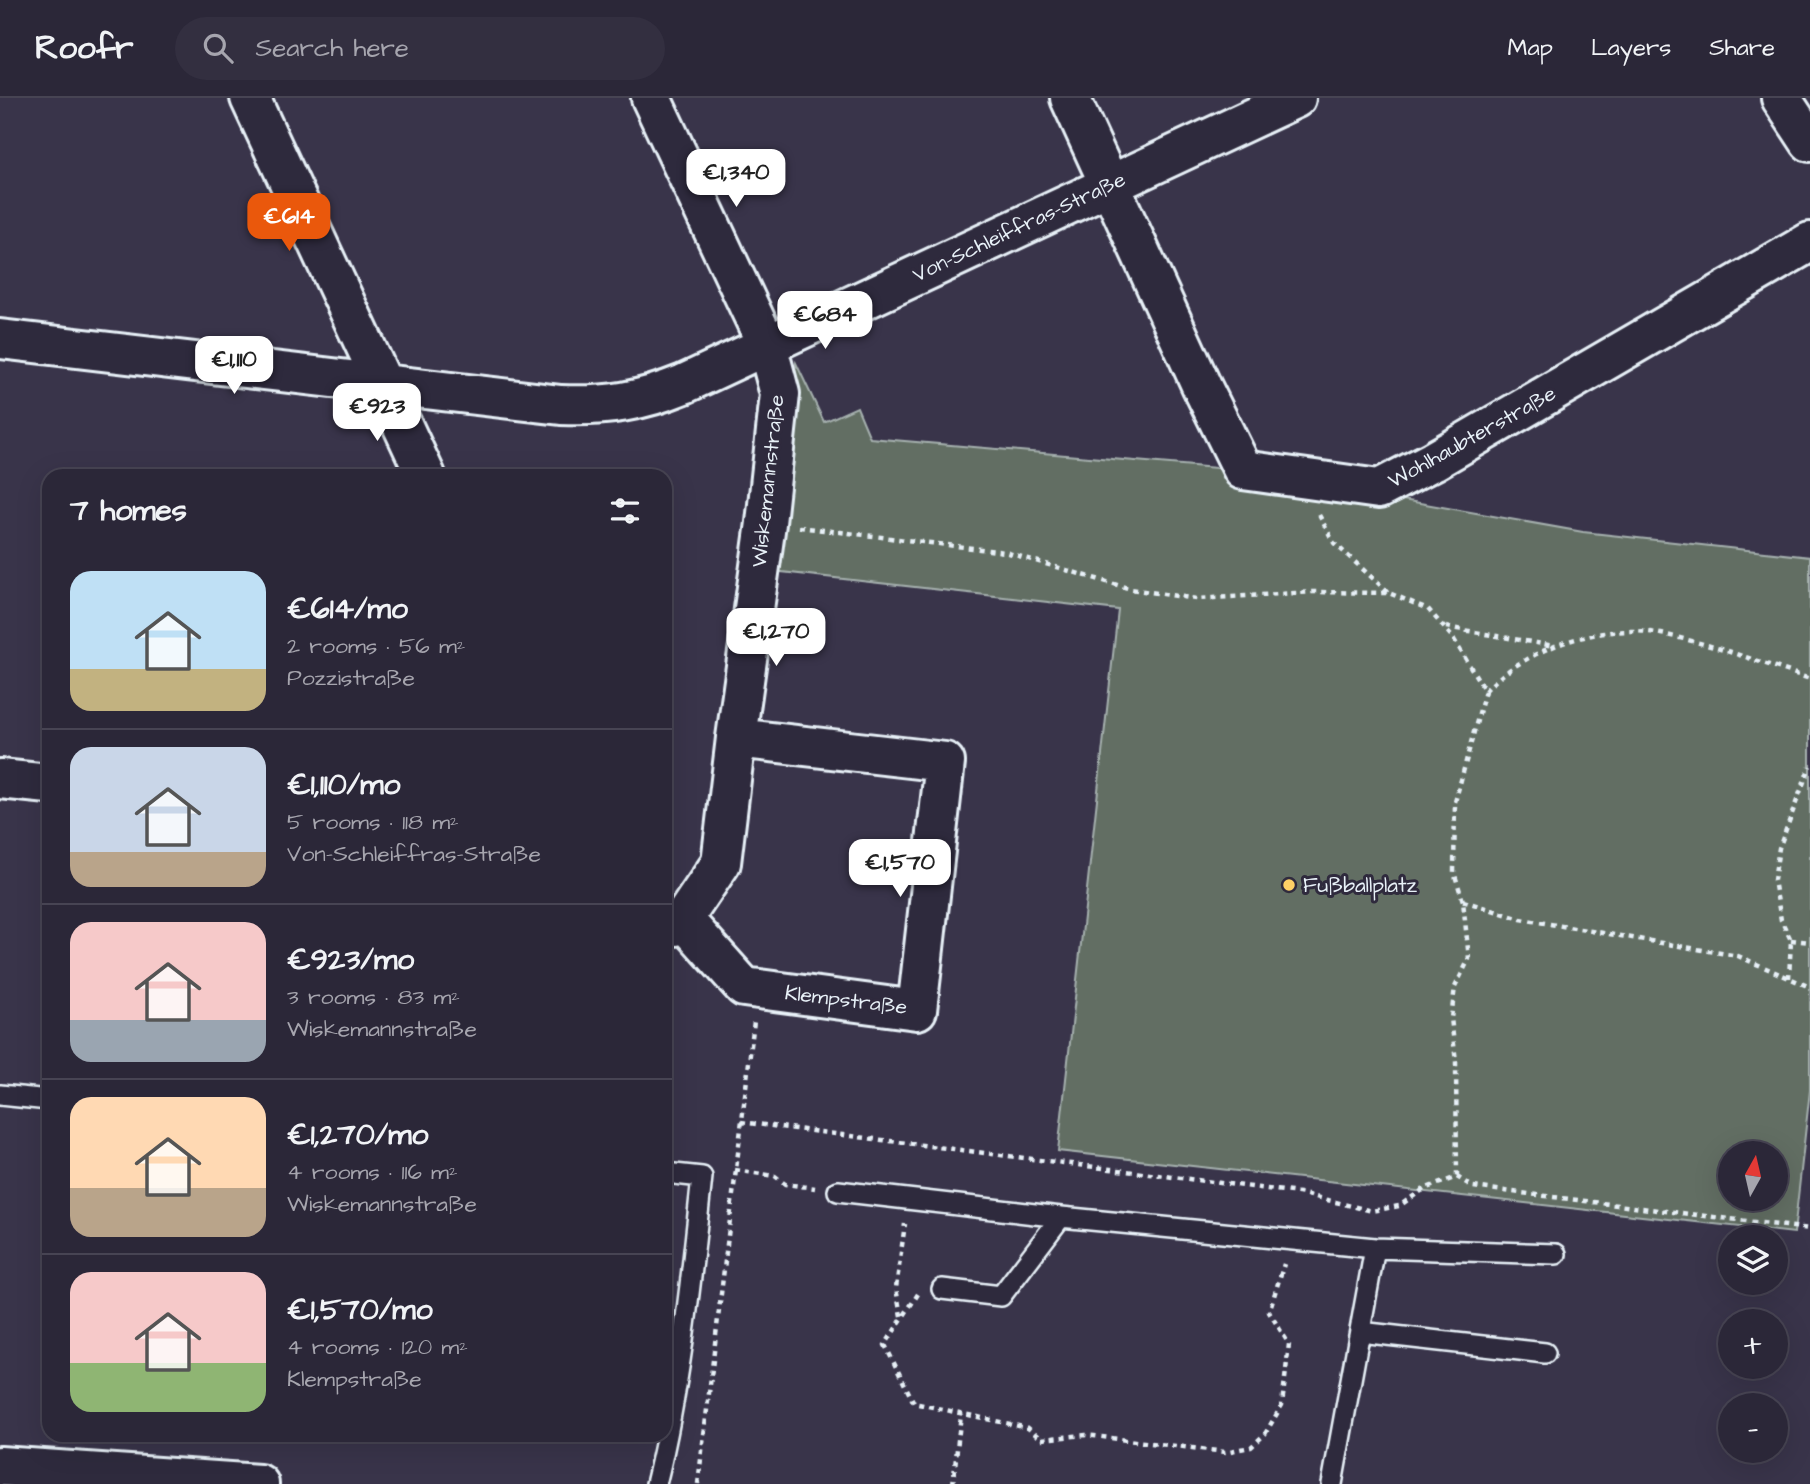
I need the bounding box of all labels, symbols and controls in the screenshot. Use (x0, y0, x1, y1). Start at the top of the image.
search box (175, 17, 665, 80)
text: Roofr (35, 25, 133, 71)
icon: search (199, 29, 237, 67)
text: Search here (255, 30, 409, 66)
text: Map (1508, 31, 1553, 65)
text: Layers (1591, 31, 1671, 65)
text: Share (1709, 31, 1775, 65)
pin: €1,340 (679, 150, 793, 209)
text: €1,340 (702, 156, 770, 188)
street label: Von-Schleiffras-Straße (908, 165, 1130, 289)
pin: €614 (248, 194, 330, 253)
text: €614 (263, 200, 315, 232)
pin: €684 (784, 292, 866, 351)
text: €684 (793, 298, 857, 330)
pin: €1,110 (177, 336, 291, 396)
text: €1,110 (211, 343, 257, 375)
street label: Wohlhaubterstraße (1383, 379, 1561, 495)
pin: €923 (336, 384, 418, 443)
text: €923 (349, 390, 405, 422)
street label: Wiskemannstraße (745, 393, 791, 569)
text: 7 homes (70, 490, 187, 532)
icon: filters (606, 492, 644, 530)
text: €614/mo (287, 588, 408, 630)
icon: home (126, 599, 210, 683)
pin: €1,270 (719, 608, 833, 668)
text: €1,270 (742, 615, 810, 647)
text: 2 rooms · 56 m² (287, 630, 465, 662)
text: Pozzistraße (287, 662, 415, 694)
text: €1,110/mo (287, 764, 401, 806)
icon: home (126, 775, 210, 859)
text: 5 rooms · 118 m² (287, 806, 459, 838)
text: Von-Schleiffras-Straße (287, 838, 541, 870)
pin: €1,570 (843, 840, 957, 899)
text: €1,570 (865, 846, 935, 878)
place label: Fußballplatz (1303, 871, 1417, 901)
marker: Fußballplatz (1281, 877, 1297, 893)
text: €923/mo (287, 939, 414, 981)
icon: home (126, 950, 210, 1034)
street label: Klempstraße (783, 978, 909, 1023)
text: 3 rooms · 83 m² (287, 981, 460, 1013)
text: Wiskemannstraße (287, 1013, 477, 1045)
text: €1,270/mo (287, 1114, 428, 1156)
icon: home (126, 1125, 210, 1209)
north arrow (1718, 1141, 1788, 1211)
map controls (1718, 1141, 1788, 1463)
text: 4 rooms · 116 m² (287, 1156, 458, 1188)
text: Wiskemannstraße (287, 1188, 477, 1220)
button: layers (1718, 1225, 1788, 1295)
text: €1,570/mo (287, 1289, 433, 1331)
icon: home (126, 1300, 210, 1384)
button: + (1718, 1309, 1788, 1379)
text: 4 rooms · 120 m² (287, 1331, 468, 1363)
text: Klempstraße (287, 1363, 422, 1395)
button: − (1718, 1393, 1788, 1463)

